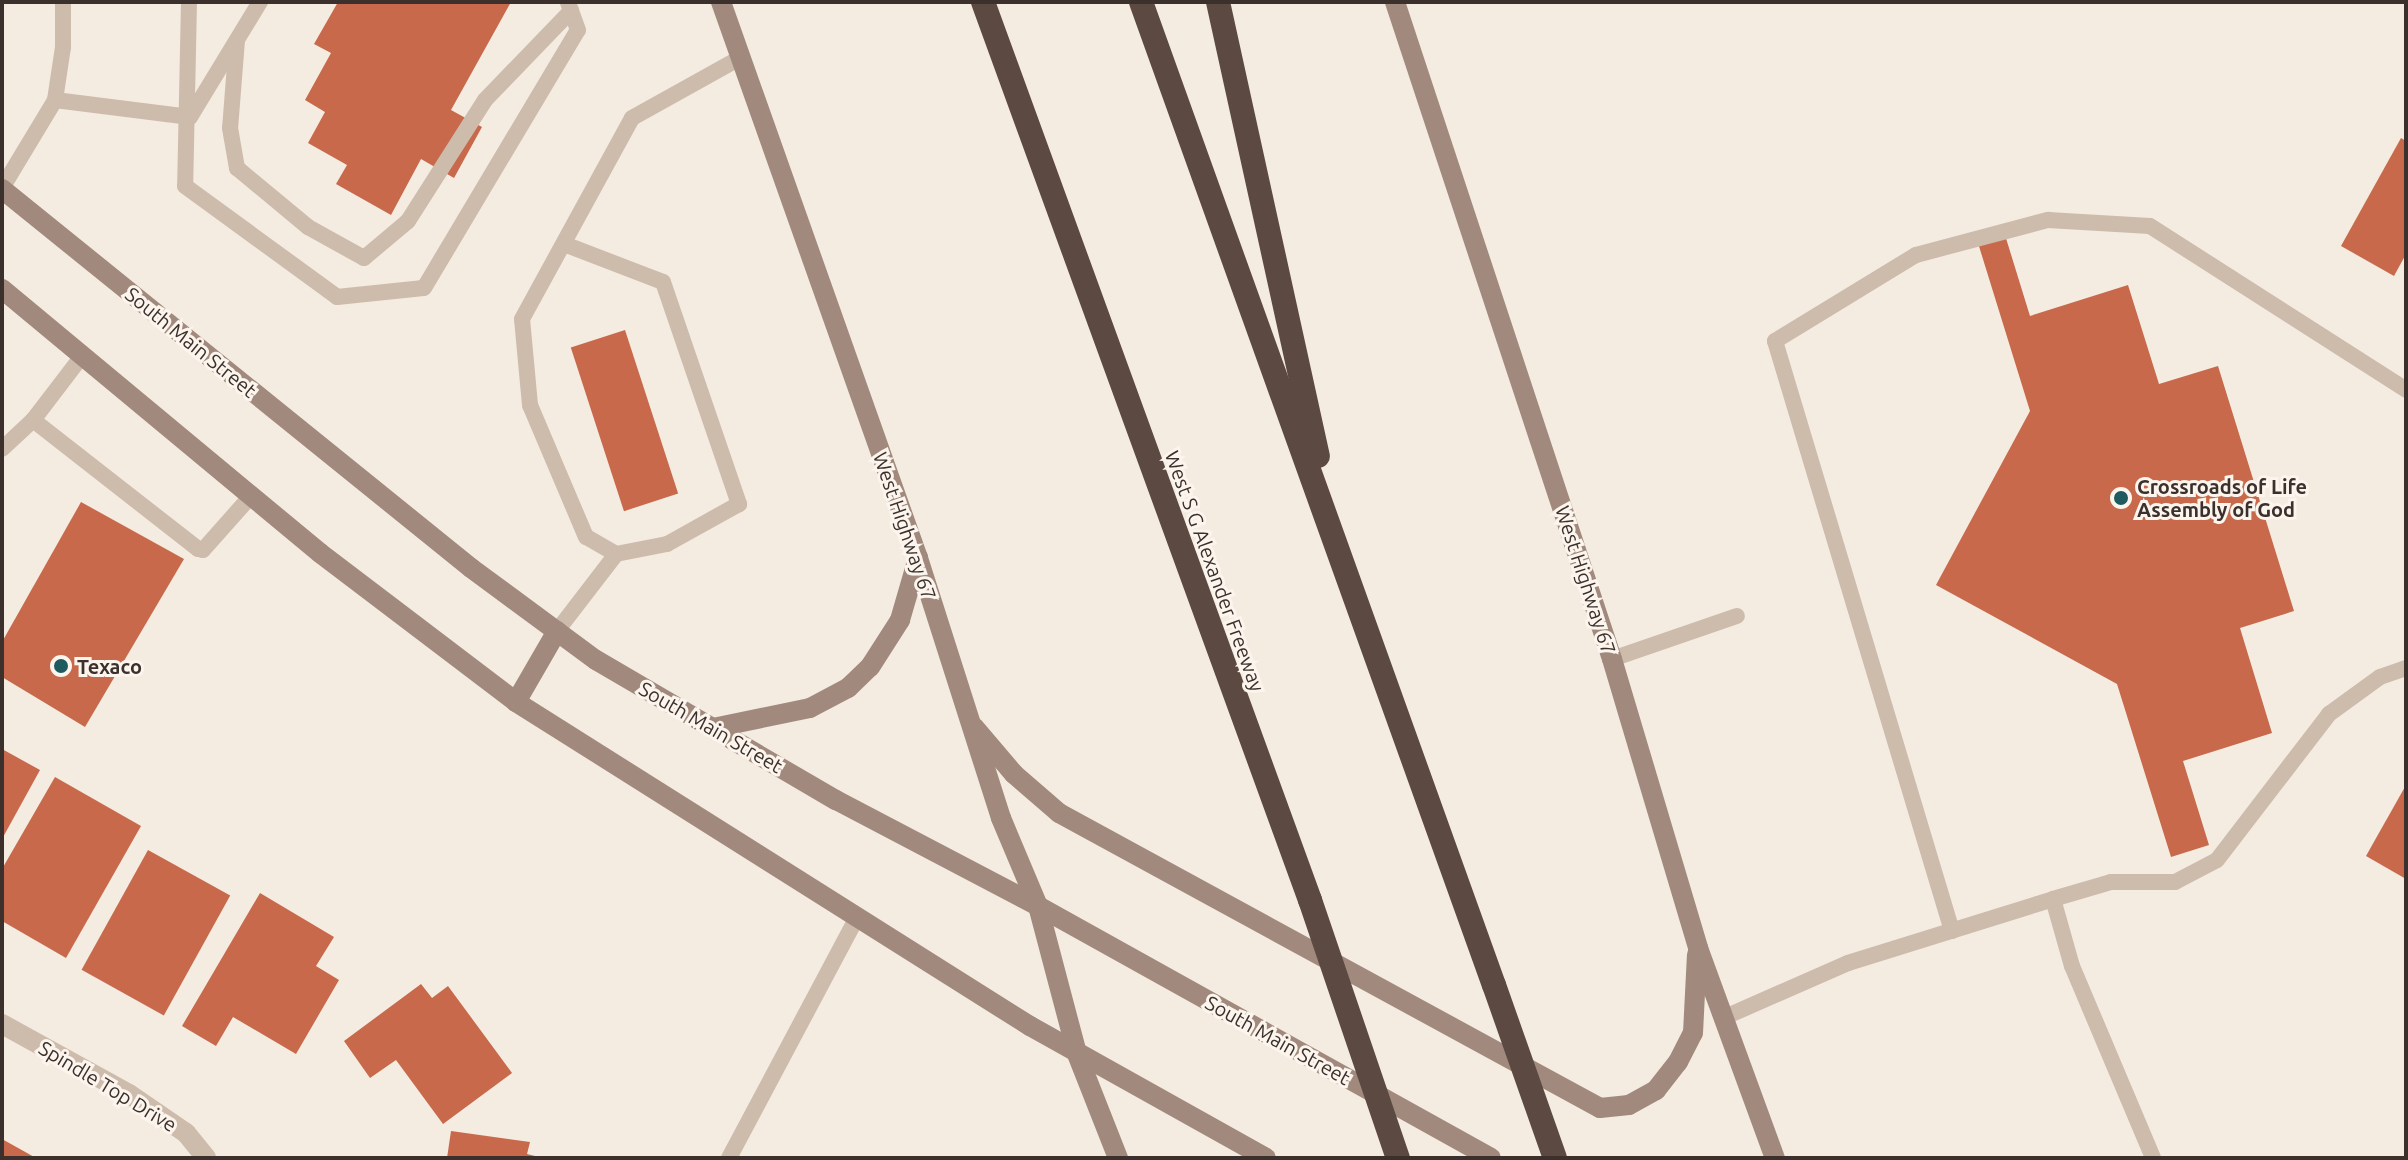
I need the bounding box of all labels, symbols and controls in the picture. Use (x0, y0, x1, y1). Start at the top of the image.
street label: South Main Street (121, 282, 261, 402)
street label: West S G Alexander Freeway (1160, 447, 1270, 695)
street label: West Highway 67 (868, 449, 942, 603)
place label: Crossroads of Life Assembly of God (2137, 474, 2307, 521)
marker: Crossroads of Life Assembly of God (2112, 489, 2130, 507)
street label: West Highway 67 (1551, 503, 1621, 657)
place label: Texaco (77, 654, 142, 678)
marker: Texaco (52, 657, 70, 675)
street label: South Main Street (635, 676, 787, 778)
street label: South Main Street (1201, 990, 1355, 1090)
street label: Spindle Top Drive (35, 1035, 181, 1137)

